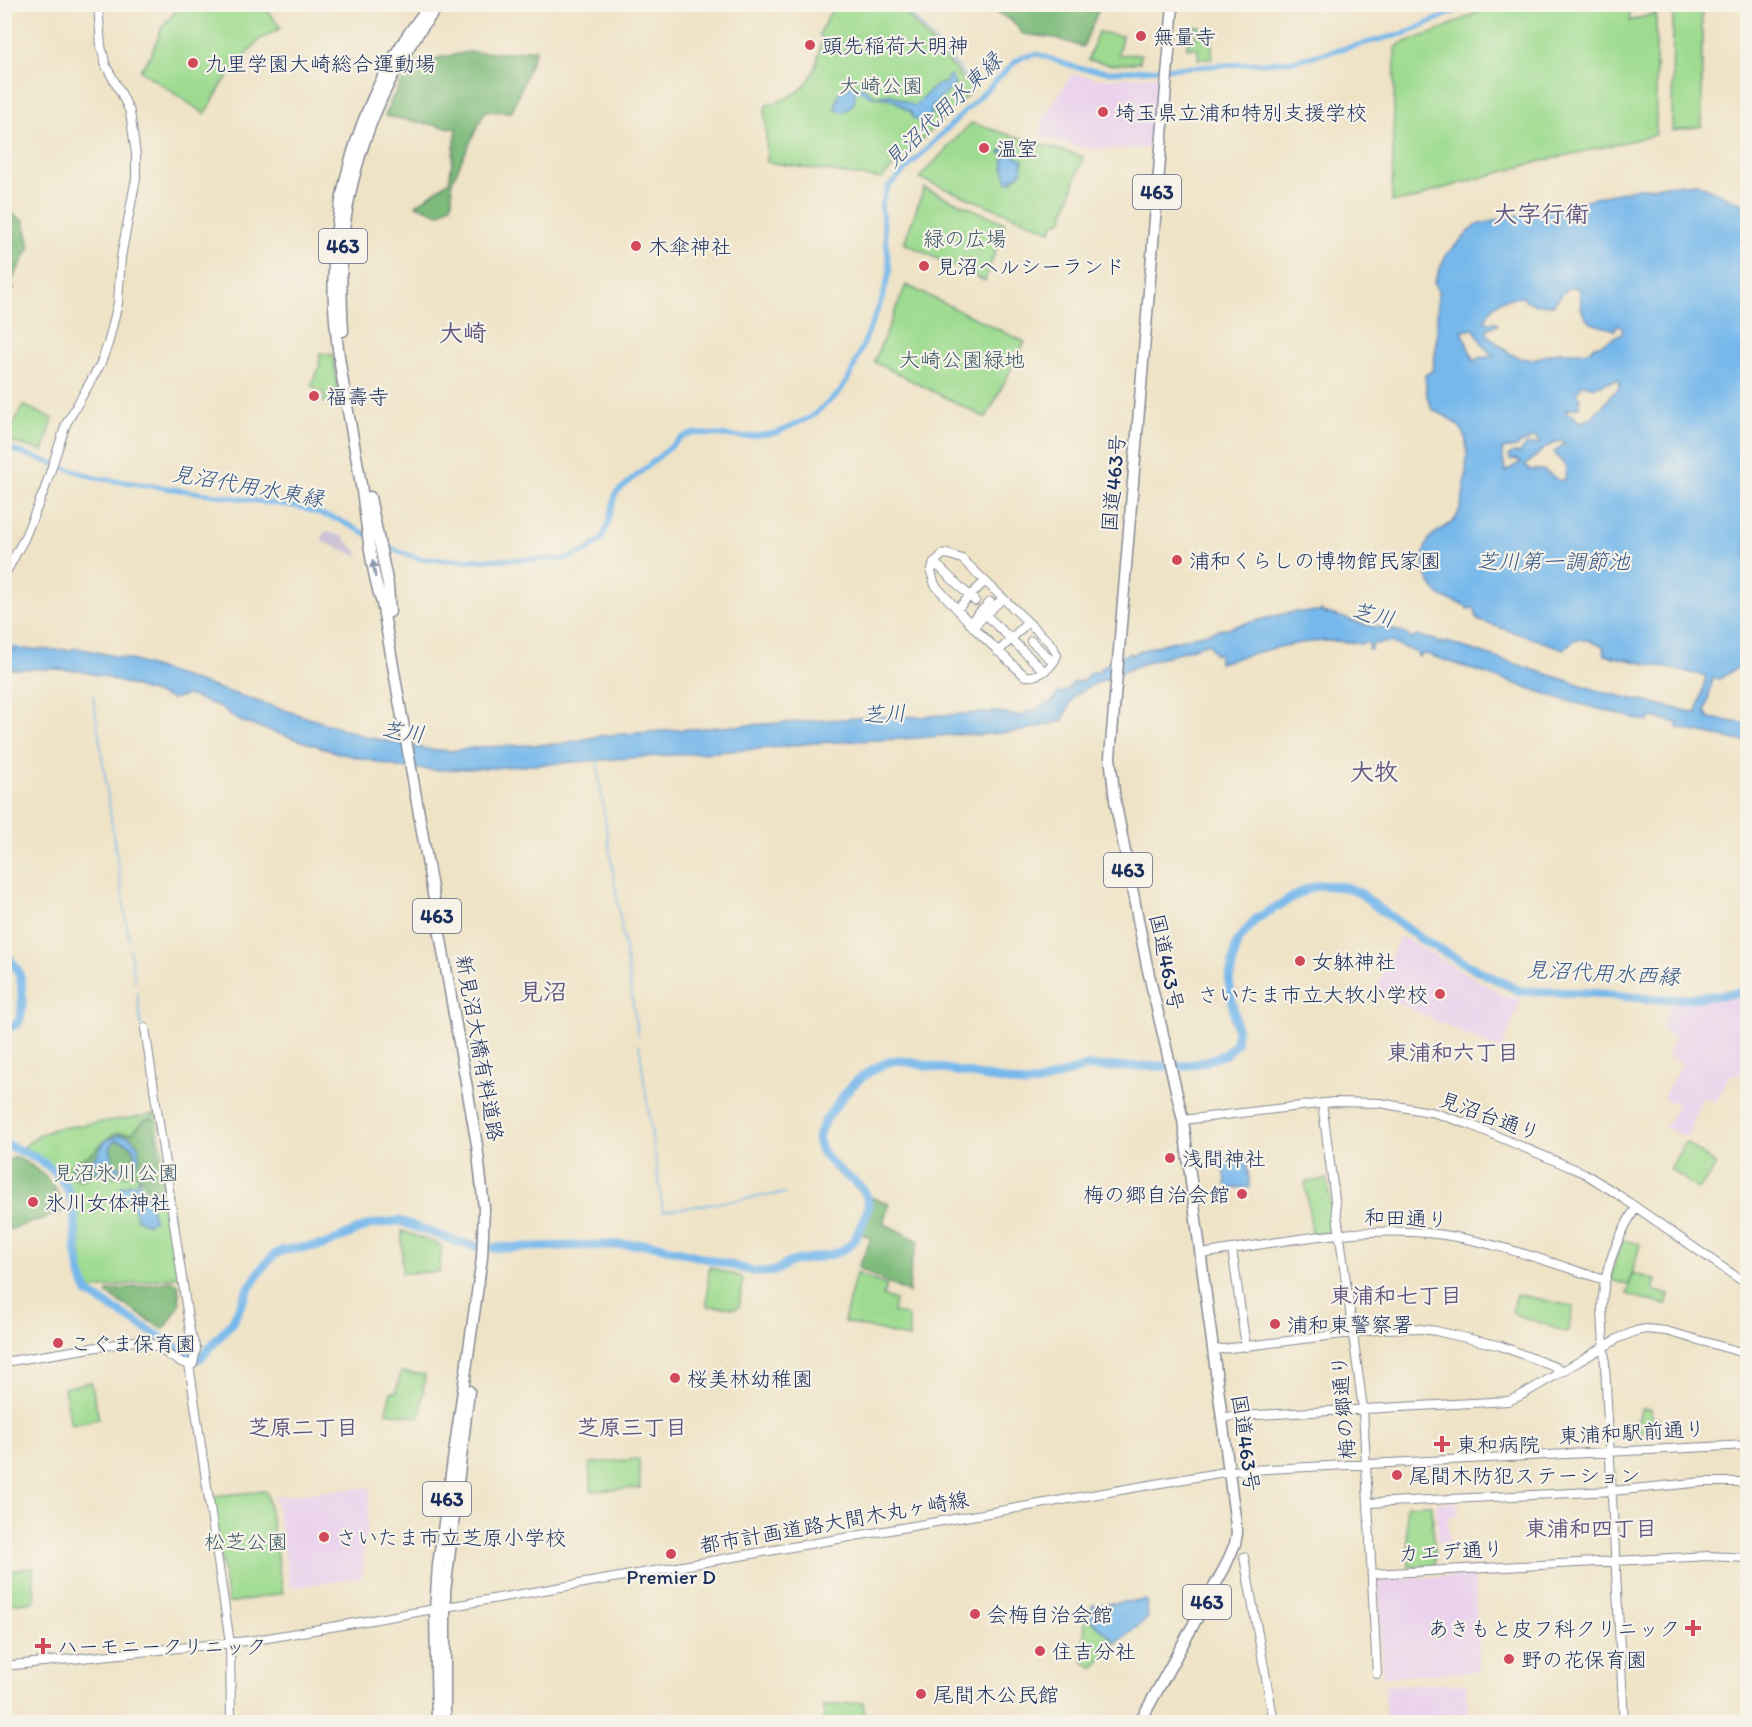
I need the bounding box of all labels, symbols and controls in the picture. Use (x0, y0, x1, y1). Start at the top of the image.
place label: 無量寺 (1153, 24, 1216, 49)
marker: 無量寺 (1134, 29, 1148, 43)
place label: 頭先稲荷大明神 (822, 33, 969, 58)
marker: 頭先稲荷大明神 (803, 38, 817, 52)
water label: 見沼代用水東縁 (878, 45, 1009, 173)
place label: 九里学園大崎総合運動場 (205, 51, 436, 76)
marker: 九里学園大崎総合運動場 (186, 56, 200, 70)
park label: 大崎公園 (839, 73, 923, 98)
place label: 埼玉県立浦和特別支援学校 (1115, 100, 1367, 125)
marker: 埼玉県立浦和特別支援学校 (1096, 105, 1110, 119)
place label: 温室 (996, 136, 1038, 161)
marker: 温室 (977, 141, 991, 155)
road number: 463 (1133, 175, 1181, 209)
district label: 大字行衛 (1493, 199, 1589, 228)
park label: 緑の広場 (923, 226, 1007, 251)
road number: 463 (319, 229, 367, 263)
place label: 木傘神社 (648, 234, 732, 259)
marker: 木傘神社 (629, 239, 643, 253)
place label: 見沼ヘルシーランド (936, 254, 1125, 279)
marker: 見沼ヘルシーランド (917, 259, 931, 273)
district label: 大崎 (439, 318, 487, 347)
park label: 大崎公園緑地 (899, 347, 1025, 372)
place label: 福壽寺 (326, 384, 389, 409)
marker: 福壽寺 (307, 389, 321, 403)
street label: 国道463号 (1096, 433, 1130, 533)
water label: 見沼代用水東縁 (170, 459, 328, 513)
place label: 浦和くらしの博物館民家園 (1189, 548, 1441, 573)
water label: 芝川第一調節池 (1476, 548, 1631, 575)
marker: 浦和くらしの博物館民家園 (1170, 553, 1184, 567)
one-way arrow (369, 560, 378, 579)
water label: 芝川 (1349, 597, 1397, 633)
water label: 芝川 (861, 699, 907, 729)
water label: 芝川 (380, 716, 426, 748)
district label: 大牧 (1350, 757, 1398, 786)
road number: 463 (1104, 853, 1152, 887)
road number: 463 (413, 899, 461, 933)
street label: 国道463号 (1145, 911, 1189, 1013)
place label: 女躰神社 (1312, 949, 1396, 974)
street label: 新見沼大橋有料道路 (451, 953, 509, 1143)
marker: 女躰神社 (1293, 954, 1307, 968)
water label: 見沼代用水西縁 (1525, 955, 1683, 991)
district label: 見沼 (519, 977, 567, 1006)
place label: さいたま市立大牧小学校 (1198, 982, 1428, 1007)
marker: さいたま市立大牧小学校 (1433, 987, 1447, 1001)
district label: 東浦和六丁目 (1387, 1039, 1519, 1066)
street label: 見沼台通り (1436, 1086, 1544, 1146)
place label: 浅間神社 (1182, 1146, 1266, 1171)
marker: 浅間神社 (1163, 1151, 1177, 1165)
park label: 見沼氷川公園 (53, 1160, 179, 1185)
place label: 梅の郷自治会館 (1083, 1182, 1230, 1207)
marker: 梅の郷自治会館 (1235, 1187, 1249, 1201)
place label: 氷川女体神社 (45, 1190, 171, 1215)
marker: 氷川女体神社 (26, 1195, 40, 1209)
street label: 和田通り (1364, 1204, 1448, 1232)
district label: 東浦和七丁目 (1330, 1282, 1462, 1309)
place label: 浦和東警察署 (1287, 1312, 1413, 1337)
marker: 浦和東警察署 (1268, 1317, 1282, 1331)
place label: こぐま保育園 (70, 1331, 196, 1356)
marker: こぐま保育園 (51, 1336, 65, 1350)
street label: 梅の郷通り (1326, 1354, 1360, 1460)
place label: 桜美林幼稚園 (687, 1366, 813, 1391)
marker: 桜美林幼稚園 (668, 1371, 682, 1385)
street label: 国道463号 (1227, 1393, 1265, 1493)
district label: 芝原二丁目 (248, 1414, 358, 1441)
district label: 芝原三丁目 (577, 1414, 687, 1441)
street label: 東浦和駅前通り (1558, 1416, 1706, 1448)
place label: 東和病院 (1456, 1432, 1540, 1457)
marker: 東和病院 (1433, 1435, 1451, 1453)
place label: 尾間木防犯ステーション (1409, 1463, 1641, 1488)
marker: 尾間木防犯ステーション (1390, 1468, 1404, 1482)
road number: 463 (423, 1482, 471, 1516)
street label: 都市計画道路大間木丸ヶ崎線 (697, 1486, 971, 1558)
district label: 東浦和四丁目 (1525, 1515, 1657, 1542)
place label: さいたま市立芝原小学校 (336, 1525, 566, 1550)
park label: 松芝公園 (204, 1529, 288, 1554)
marker: さいたま市立芝原小学校 (317, 1530, 331, 1544)
street label: カエデ通り (1397, 1536, 1505, 1566)
marker: Premier D (664, 1547, 678, 1561)
place label: Premier D (626, 1564, 716, 1589)
road number: 463 (1183, 1585, 1231, 1619)
place label: 会梅自治会館 (987, 1602, 1113, 1627)
marker: 会梅自治会館 (968, 1607, 982, 1621)
place label: あきもと皮フ科クリニック (1428, 1616, 1680, 1641)
marker: あきもと皮フ科クリニック (1684, 1619, 1702, 1637)
place label: ハーモニークリニック (57, 1634, 267, 1659)
marker: ハーモニークリニック (34, 1637, 52, 1655)
place label: 住吉分社 (1052, 1639, 1136, 1664)
marker: 住吉分社 (1033, 1644, 1047, 1658)
place label: 野の花保育園 (1521, 1647, 1647, 1672)
marker: 野の花保育園 (1502, 1652, 1516, 1666)
place label: 尾間木公民館 (933, 1682, 1059, 1707)
marker: 尾間木公民館 (914, 1687, 928, 1701)

